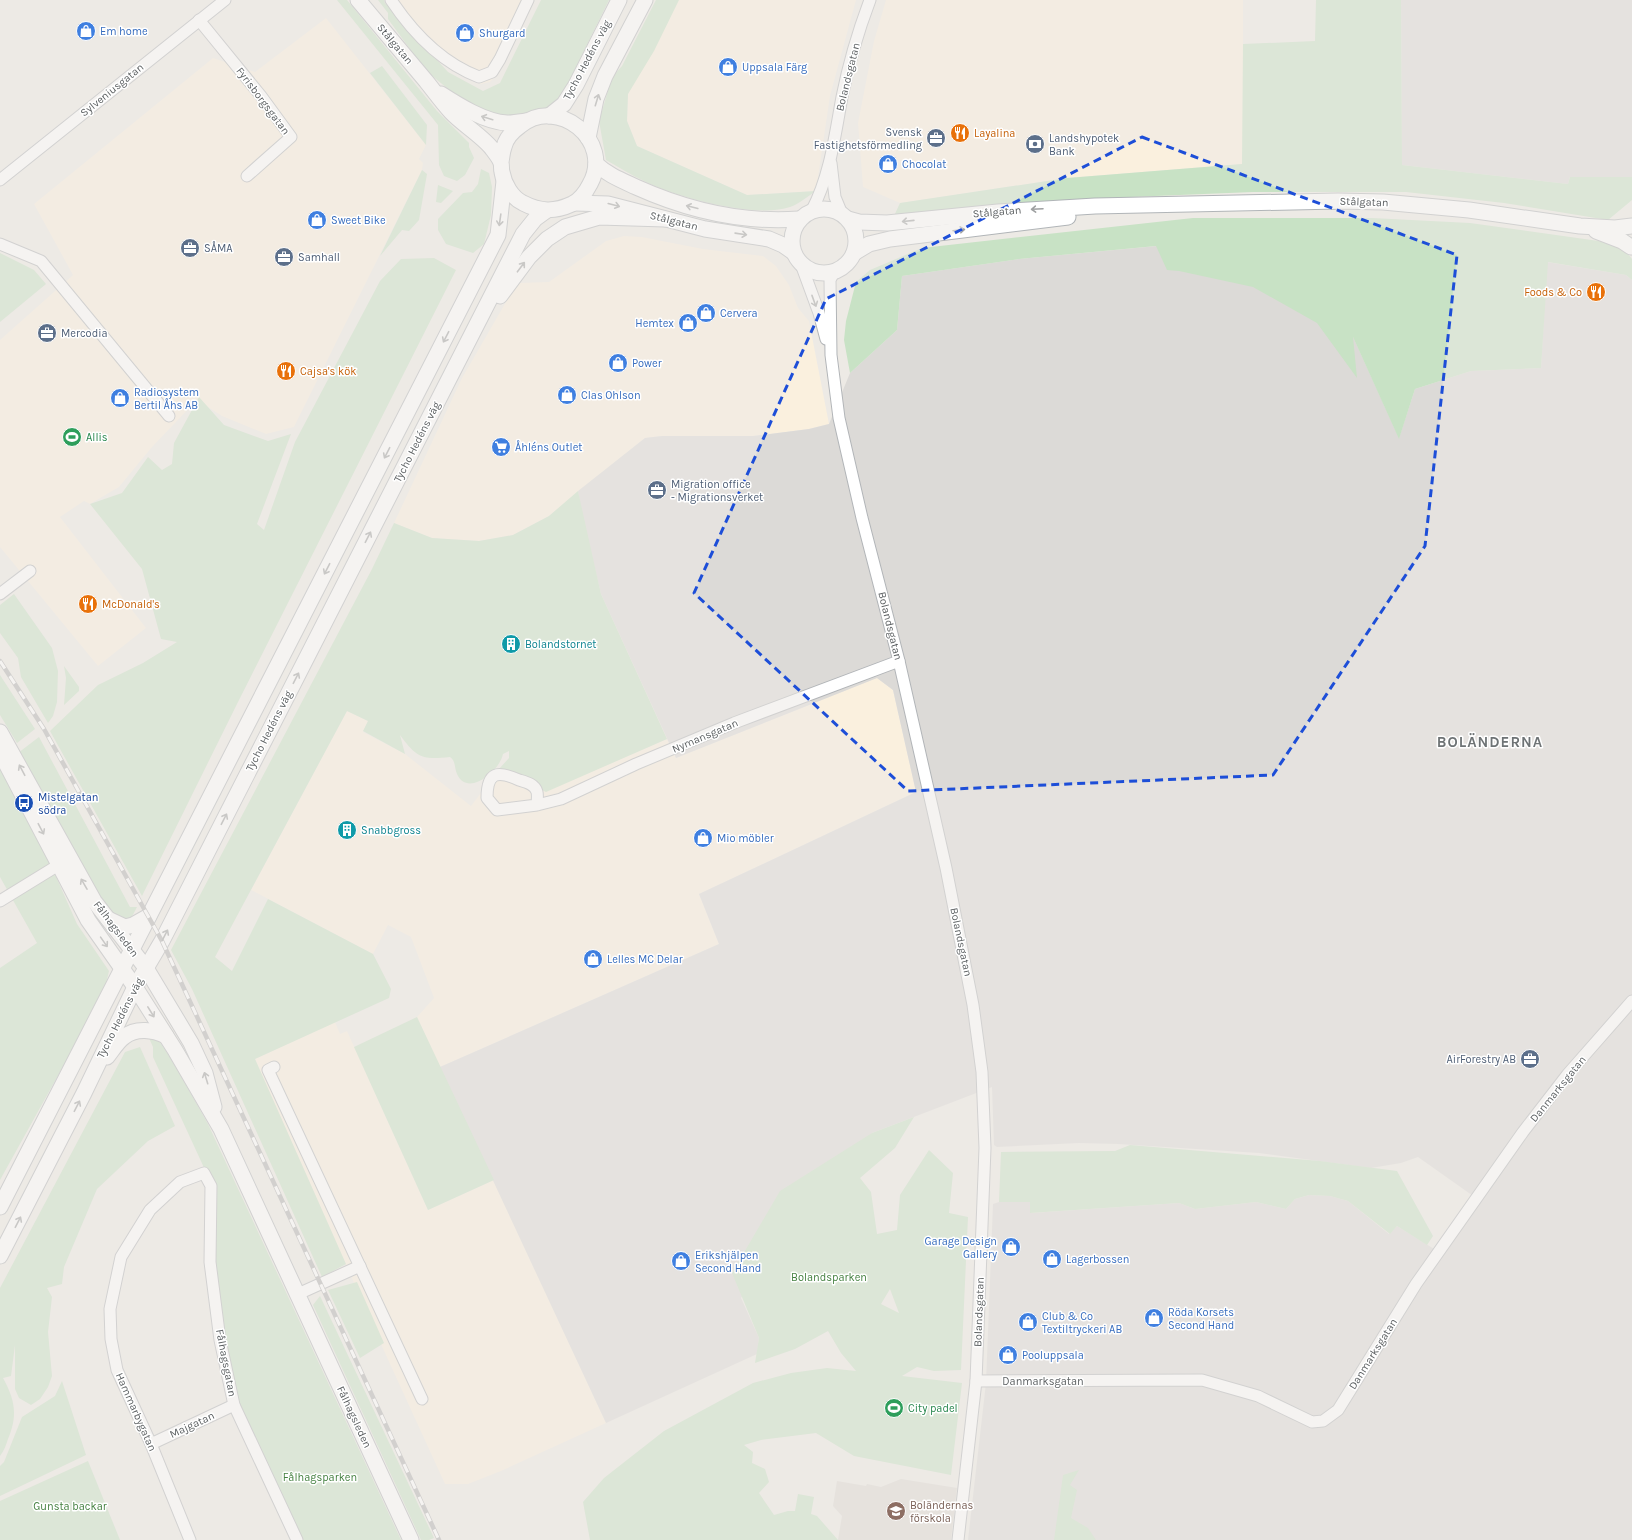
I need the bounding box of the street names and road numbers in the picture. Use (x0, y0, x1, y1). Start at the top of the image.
street label: Tycho Hedéns väg (560, 17, 614, 102)
street label: Stålgatan (374, 21, 416, 67)
street label: Bolandsgatan (833, 41, 863, 113)
street label: Sylveniusgatan (78, 61, 146, 119)
street label: Fyrisborgsgatan (233, 65, 293, 137)
street label: Stålgatan (1339, 195, 1389, 209)
street label: Stålgatan (972, 203, 1022, 221)
street label: Stålgatan (649, 209, 699, 233)
street label: Tycho Hedéns väg (391, 399, 443, 484)
street label: Bolandsgatan (875, 590, 905, 662)
street label: Tycho Hedéns väg (243, 688, 295, 773)
street label: Nymansgatan (670, 716, 740, 756)
street label: Fålhagsleden (91, 898, 141, 960)
street label: Bolandsgatan (947, 906, 975, 978)
street label: Tycho Hedéns väg (94, 975, 146, 1060)
street label: Danmarksgatan (1527, 1053, 1589, 1125)
street label: Bolandsgatan (971, 1277, 987, 1347)
street label: Danmarksgatan (1346, 1316, 1400, 1392)
street label: Fålhagsgatan (213, 1328, 239, 1398)
street label: Hammarbygatan (113, 1371, 159, 1453)
street label: Danmarksgatan (1002, 1375, 1084, 1388)
street label: Fålhagsleden (334, 1384, 374, 1450)
street label: Majgatan (168, 1409, 216, 1441)

